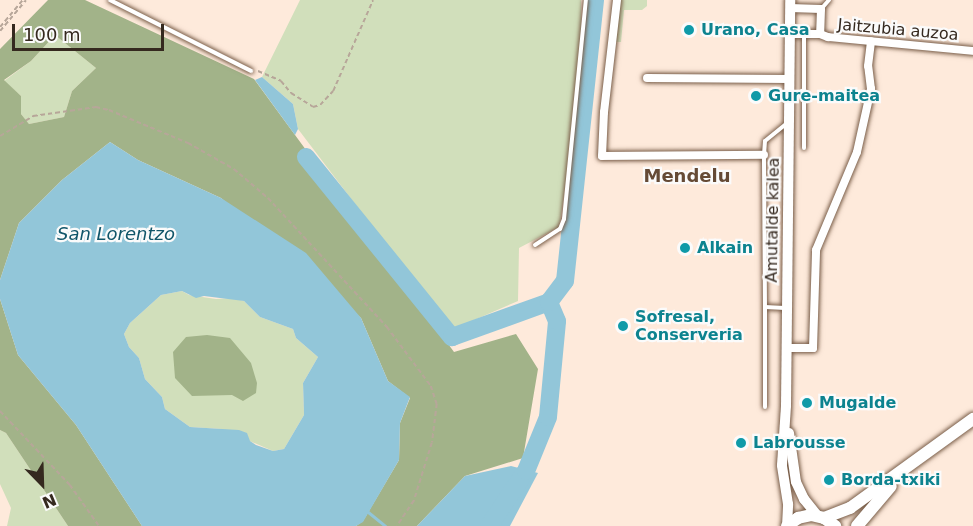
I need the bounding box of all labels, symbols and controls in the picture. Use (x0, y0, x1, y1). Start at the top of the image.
scale bar (15, 12, 166, 50)
street label: Jaitzubia auzoa (837, 15, 959, 45)
place label: Urano, Casa (701, 20, 810, 40)
marker: Urano, Casa (682, 23, 696, 37)
text: 100 m (23, 24, 81, 45)
place label: Gure-maitea (768, 86, 880, 106)
marker: Gure-maitea (749, 89, 763, 103)
street label: Amutalde kalea (762, 157, 784, 283)
district label: Mendelu (643, 165, 731, 187)
water label: San Lorentzo (57, 223, 175, 245)
place label: Alkain (697, 238, 753, 258)
marker: Alkain (678, 241, 692, 255)
place label: Sofresal, Conserveria (635, 307, 743, 345)
marker: Sofresal, Conserveria (616, 319, 630, 333)
place label: Mugalde (819, 393, 896, 413)
marker: Mugalde (800, 396, 814, 410)
place label: Labrousse (753, 433, 846, 453)
marker: Labrousse (734, 436, 748, 450)
north arrow (12, 454, 72, 514)
place label: Borda-txiki (841, 470, 941, 490)
marker: Borda-txiki (822, 473, 836, 487)
text: N (39, 490, 59, 512)

